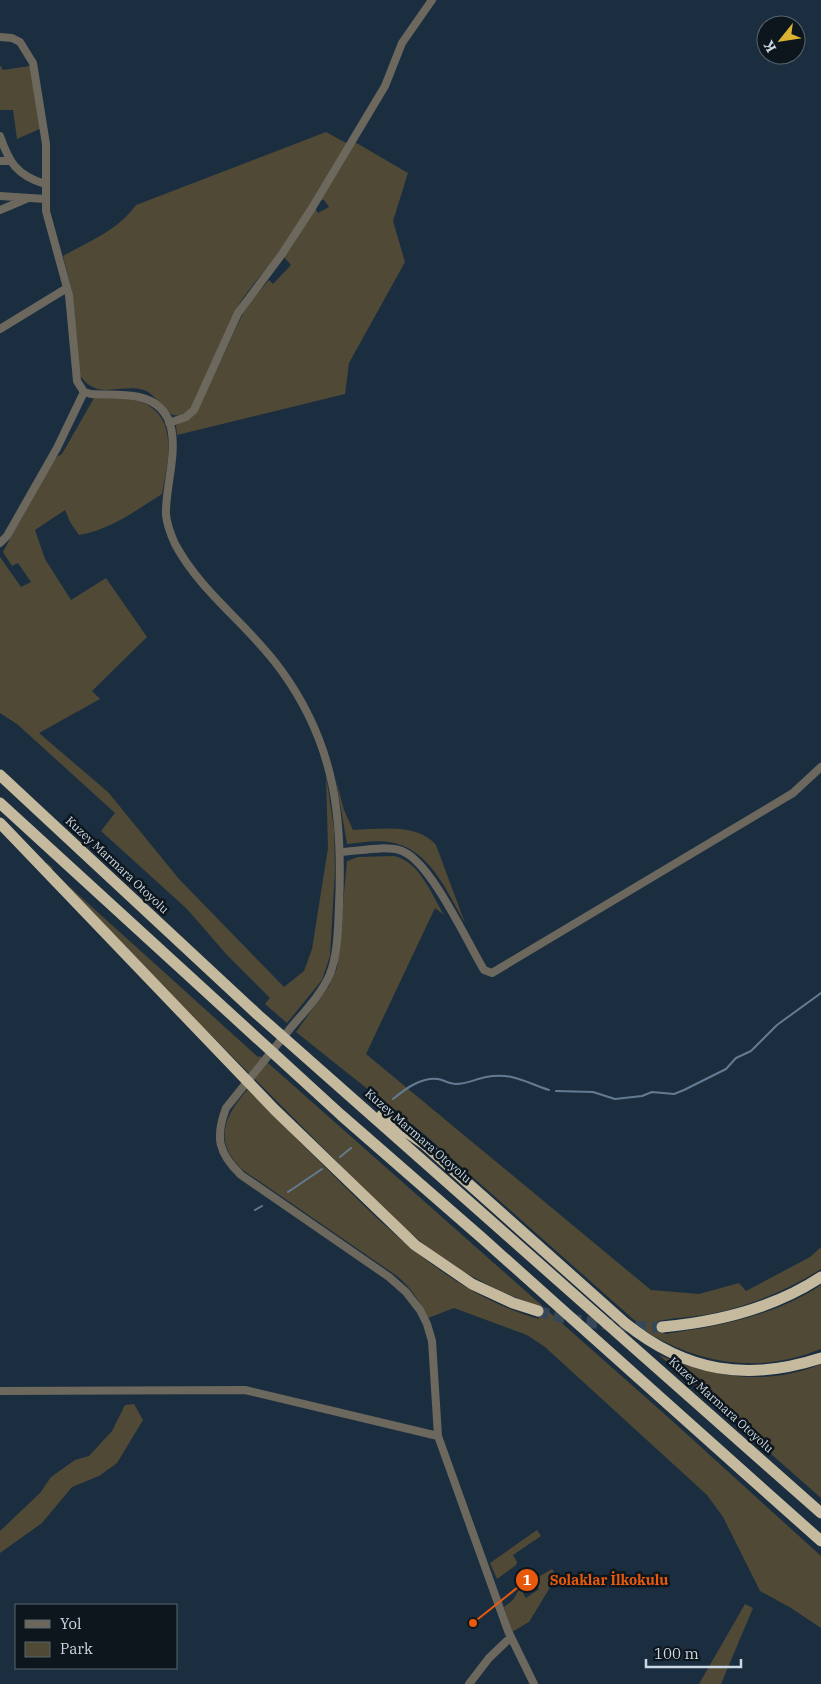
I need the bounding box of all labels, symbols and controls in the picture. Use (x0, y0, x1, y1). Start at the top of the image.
north arrow (756, 15, 806, 65)
text: K (759, 37, 780, 56)
street label: Kuzey Marmara Otoyolu (63, 813, 173, 917)
street label: Kuzey Marmara Otoyolu (362, 1085, 475, 1186)
street label: Kuzey Marmara Otoyolu (666, 1354, 777, 1456)
callout: Solaklar İlkokulu (514, 1565, 678, 1594)
text: 1 (522, 1570, 532, 1589)
text: Solaklar İlkokulu (550, 1571, 668, 1589)
legend (15, 1604, 178, 1669)
text: Yol (60, 1614, 81, 1633)
scale bar (646, 1636, 741, 1668)
text: Park (60, 1639, 93, 1658)
text: 100 m (654, 1644, 699, 1663)

